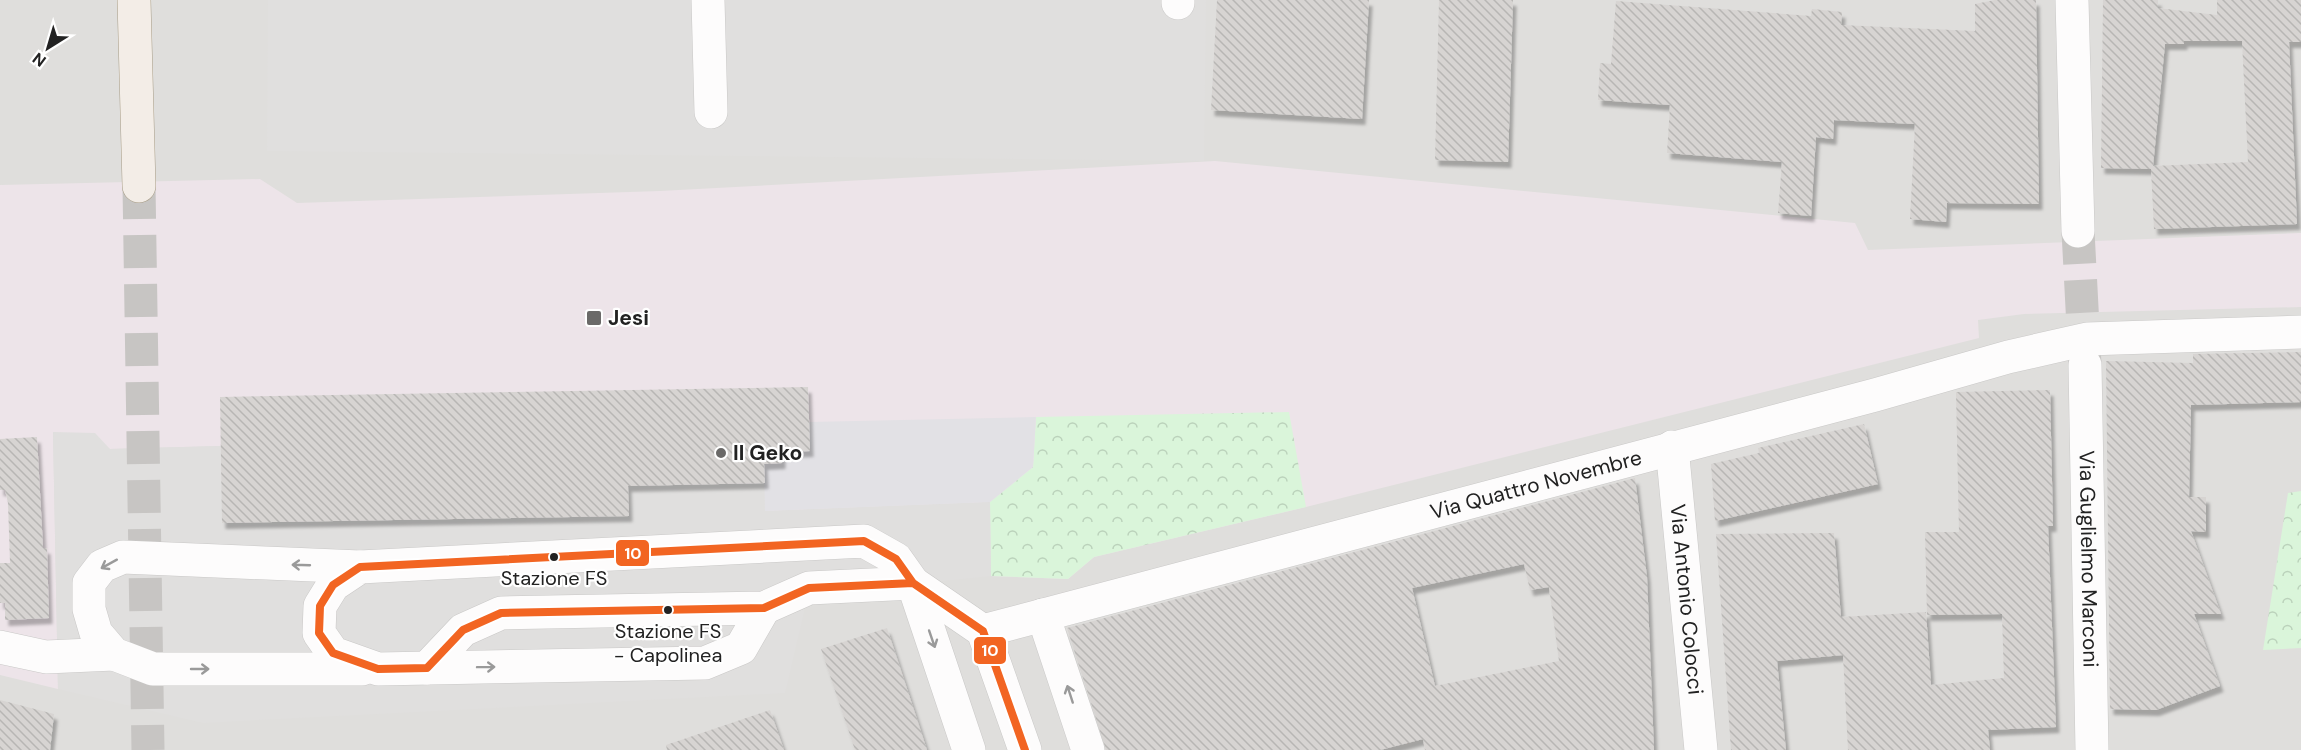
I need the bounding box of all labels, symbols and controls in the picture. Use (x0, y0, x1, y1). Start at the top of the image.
north arrow (18, 18, 78, 78)
text: N (28, 48, 50, 71)
place label: Jesi (608, 304, 649, 332)
marker: Jesi (585, 309, 603, 327)
place label: Il Geko (733, 439, 802, 467)
street label: Via Quattro Novembre (1427, 443, 1645, 526)
marker: Il Geko (714, 446, 728, 460)
street label: Via Guglielmo Marconi (2073, 450, 2104, 668)
street label: Via Antonio Colocci (1664, 503, 1710, 696)
line badge: 10 (615, 539, 650, 567)
text: 10 (624, 543, 642, 564)
marker: Stazione FS (548, 551, 560, 563)
one-way arrow (100, 558, 117, 570)
one-way arrow (292, 559, 312, 570)
place label: Stazione FS (501, 565, 607, 591)
marker: Stazione FS - Capolinea (662, 604, 674, 616)
place label: Stazione FS - Capolinea (614, 618, 722, 668)
one-way arrow (927, 629, 938, 648)
line badge: 10 (973, 636, 1007, 665)
text: 10 (981, 640, 999, 661)
one-way arrow (475, 661, 495, 673)
one-way arrow (190, 663, 210, 675)
one-way arrow (1064, 685, 1075, 704)

